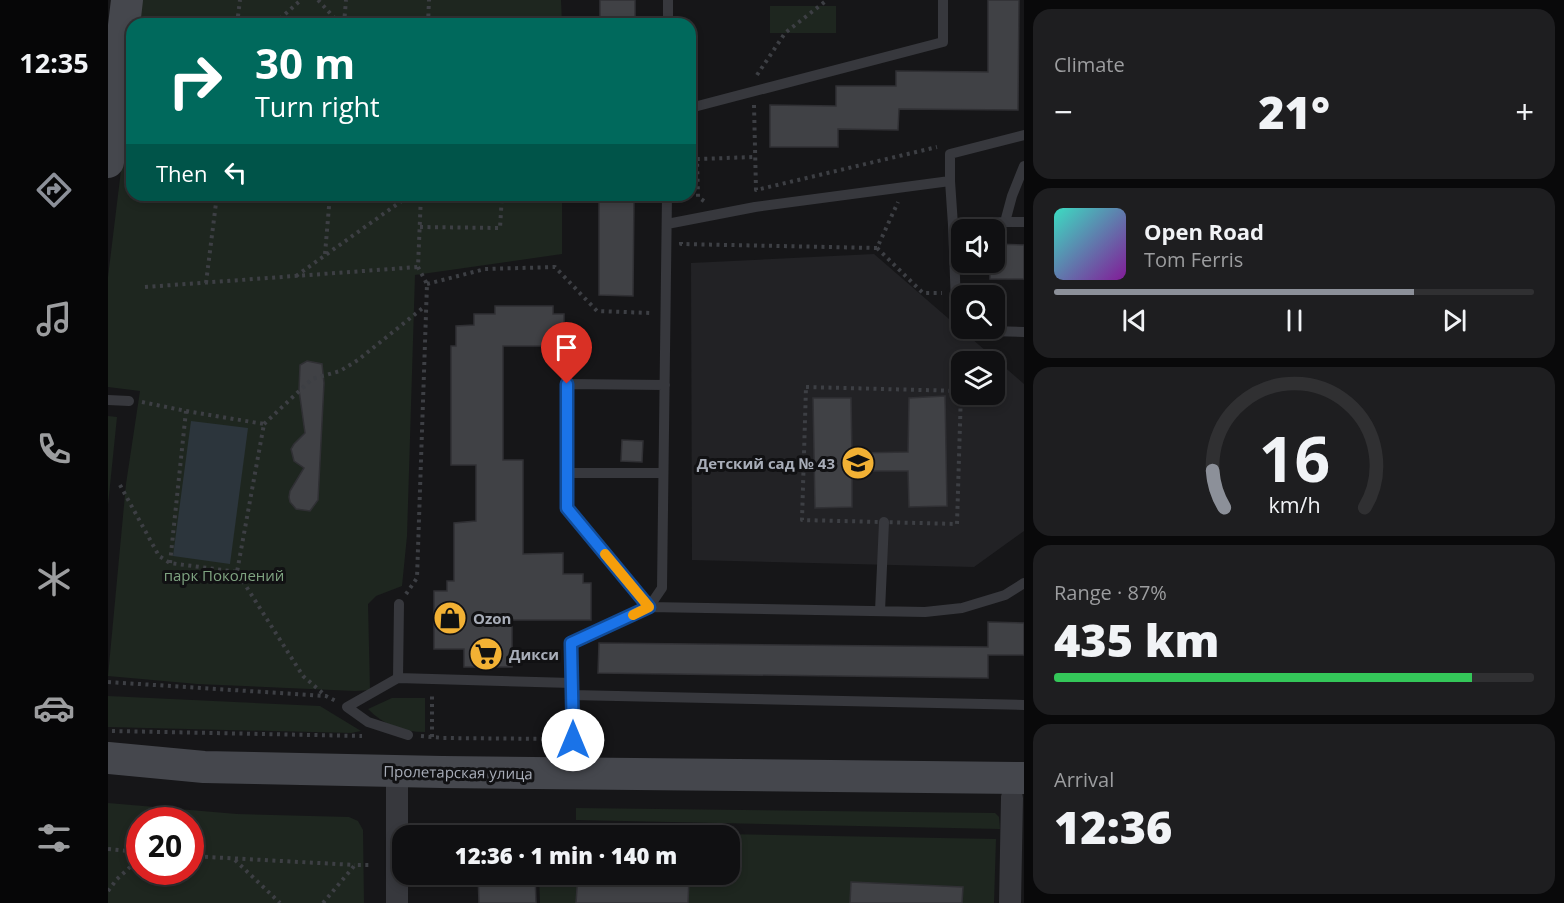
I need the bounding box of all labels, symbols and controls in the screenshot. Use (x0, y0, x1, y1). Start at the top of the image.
text: 30 m (255, 34, 355, 91)
icon: right (156, 42, 234, 120)
text: 12:35 (19, 44, 89, 81)
text: Climate (1054, 51, 1125, 78)
text: 21° (1258, 81, 1330, 142)
text: Turn right (255, 88, 380, 125)
text: − (1054, 89, 1073, 134)
text: + (1515, 89, 1534, 134)
icon: left (219, 156, 252, 189)
text: Then (156, 158, 207, 188)
icon: directions (33, 169, 75, 211)
text: Open Road (1144, 216, 1264, 246)
map controls (951, 219, 1005, 405)
button: sound (951, 219, 1005, 273)
text: Tom Ferris (1144, 246, 1243, 273)
button: search (951, 285, 1005, 339)
icon: music (33, 298, 75, 340)
icon: previous (1118, 304, 1151, 337)
icon: pause (1278, 304, 1311, 337)
icon: next (1438, 304, 1471, 337)
pin (541, 322, 592, 384)
icon: arrive (550, 331, 583, 364)
button: layers (951, 351, 1005, 405)
text: 16 (1258, 416, 1330, 501)
icon: phone (33, 428, 75, 470)
school or university icon: Детский сад № 43 (840, 445, 876, 481)
place label: Детский сад № 43 (697, 453, 835, 473)
text: km/h (1268, 491, 1320, 520)
icon: climate (33, 558, 75, 600)
park label: парк Поколений (164, 565, 284, 585)
text: Range · 87% (1054, 579, 1167, 606)
shop icon: Ozon (432, 600, 468, 636)
place label: Ozon (473, 608, 511, 628)
text: 435 km (1054, 609, 1219, 670)
supermarket icon: Дикси (468, 636, 504, 672)
place label: Дикси (509, 644, 559, 664)
icon: car (33, 687, 75, 729)
position arrow (541, 708, 605, 772)
street label: Пролетарская улица (383, 761, 533, 783)
text: Arrival (1054, 766, 1114, 793)
text: 12:36 (1054, 796, 1172, 857)
speed limit sign: 20 (126, 807, 204, 885)
icon: filters (33, 817, 75, 859)
text: 12:36 · 1 min · 140 m (455, 840, 677, 870)

